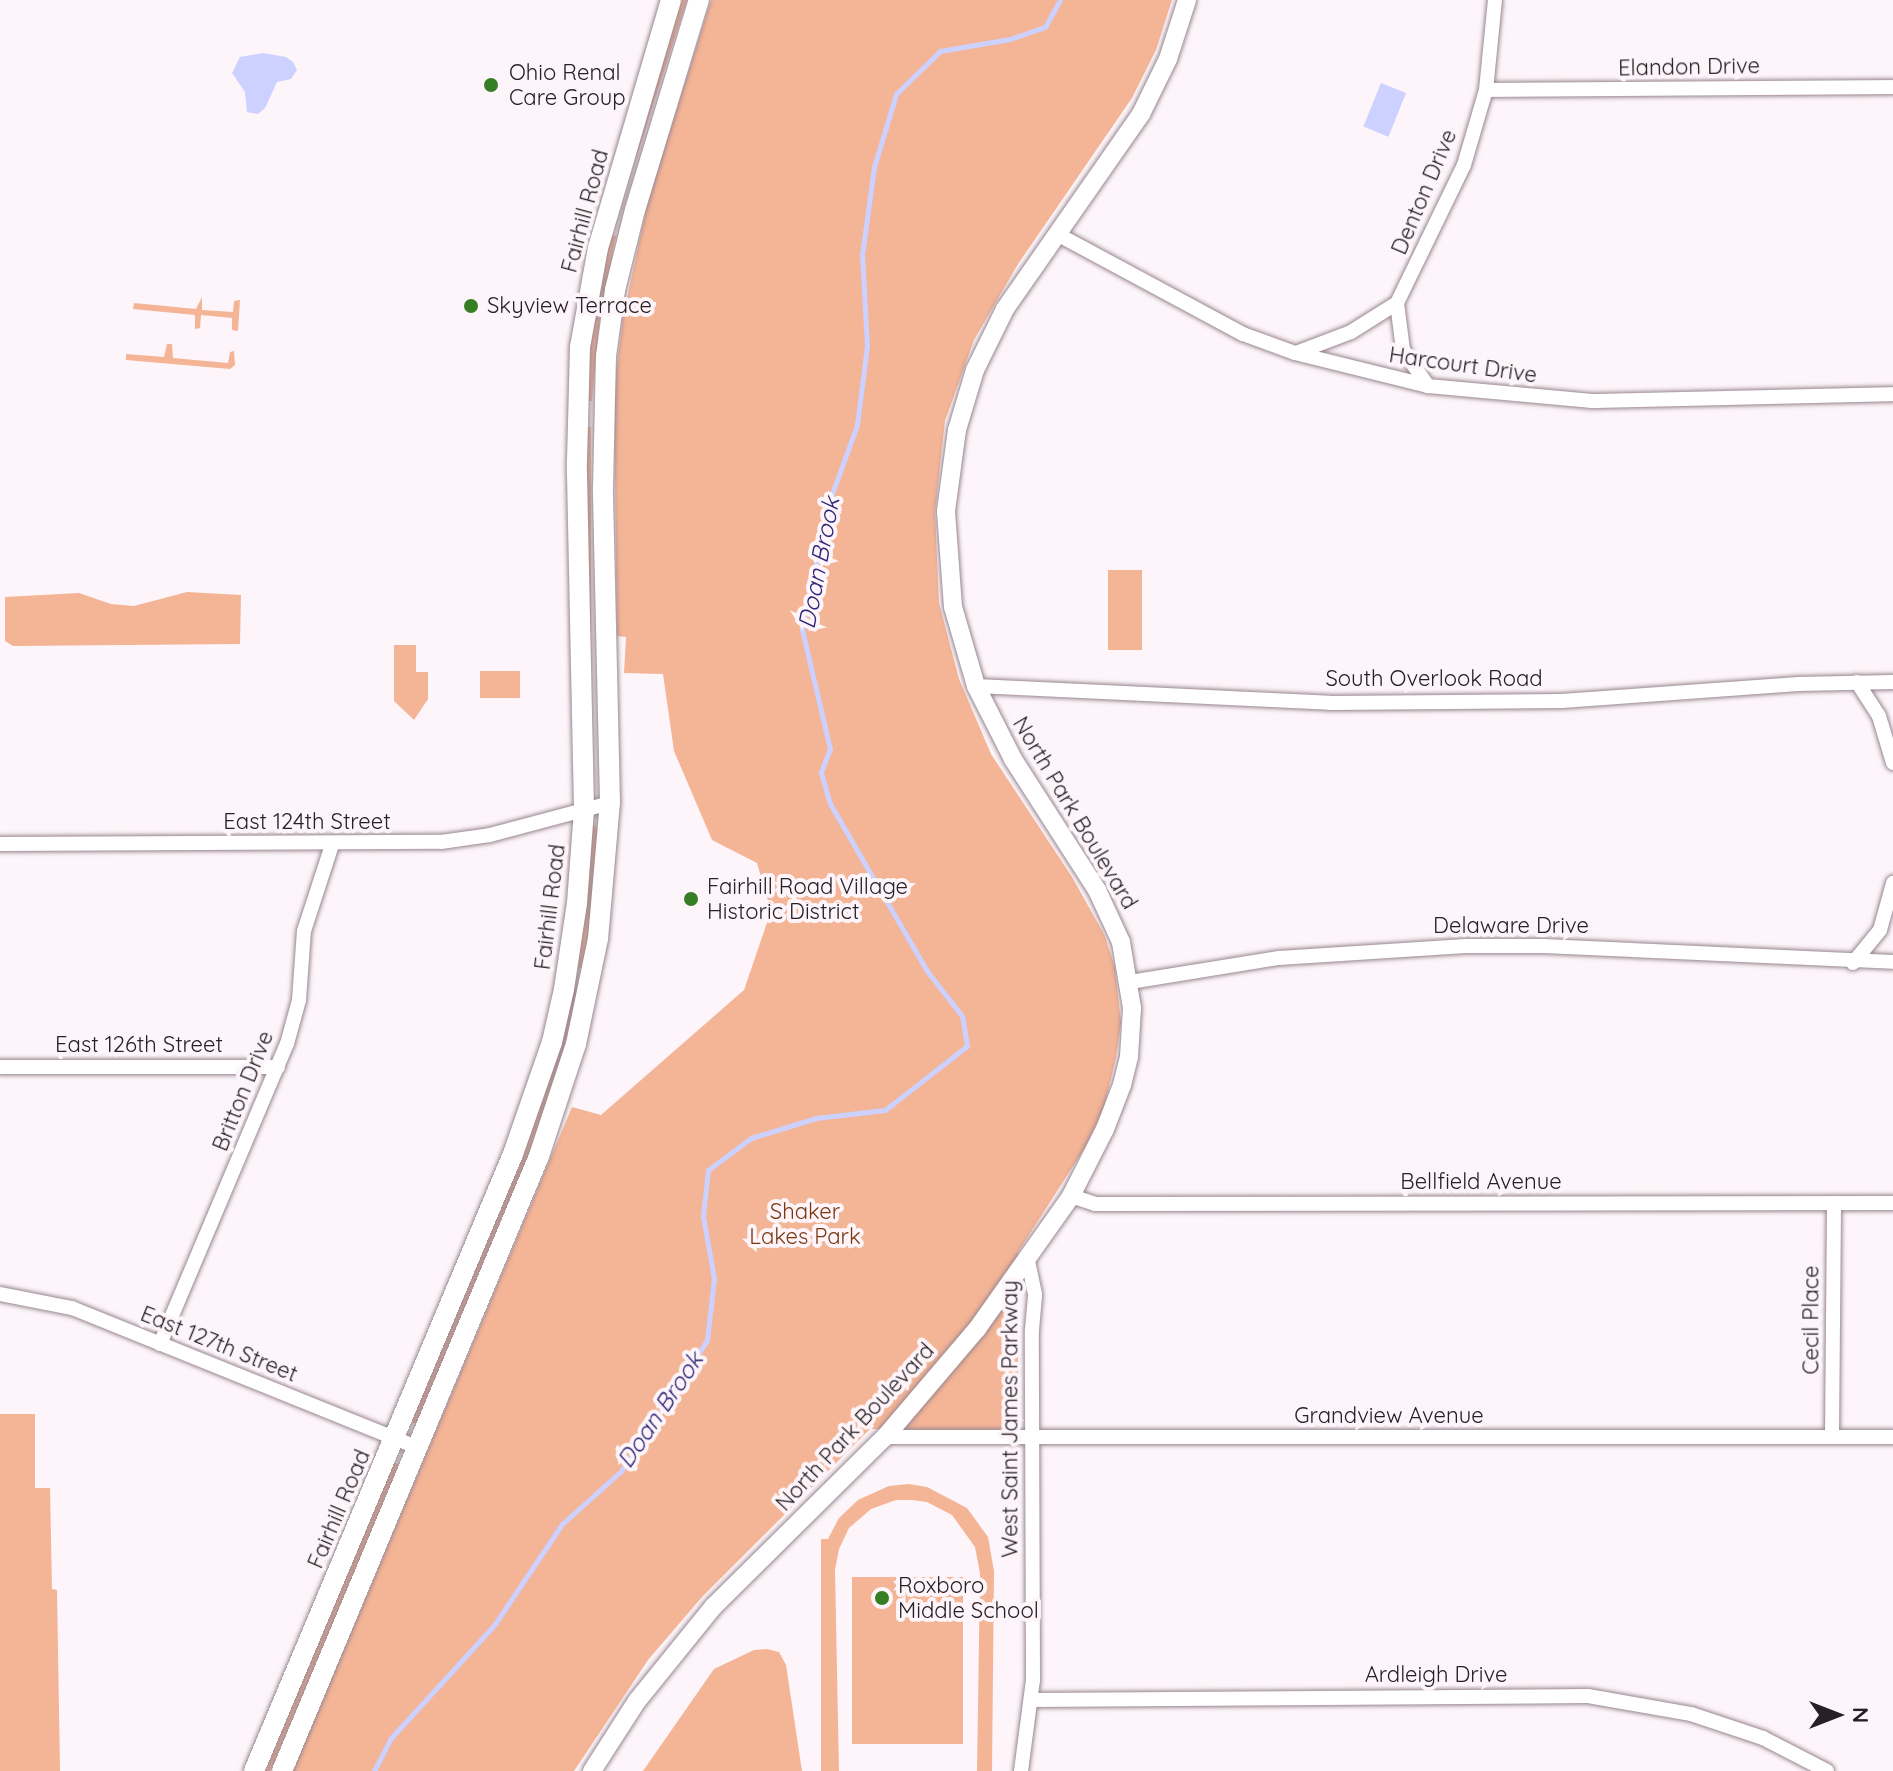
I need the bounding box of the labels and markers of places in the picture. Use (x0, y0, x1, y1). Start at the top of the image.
place label: Ohio Renal Care Group (509, 59, 626, 110)
marker: Ohio Renal Care Group (480, 74, 502, 96)
place label: Skyview Terrace (487, 293, 652, 319)
marker: Skyview Terrace (462, 297, 480, 315)
place label: Fairhill Road Village Historic District (707, 873, 908, 924)
marker: Fairhill Road Village Historic District (682, 890, 700, 908)
place label: Roxboro Middle School (898, 1572, 1039, 1624)
marker: Roxboro Middle School (873, 1589, 891, 1607)

